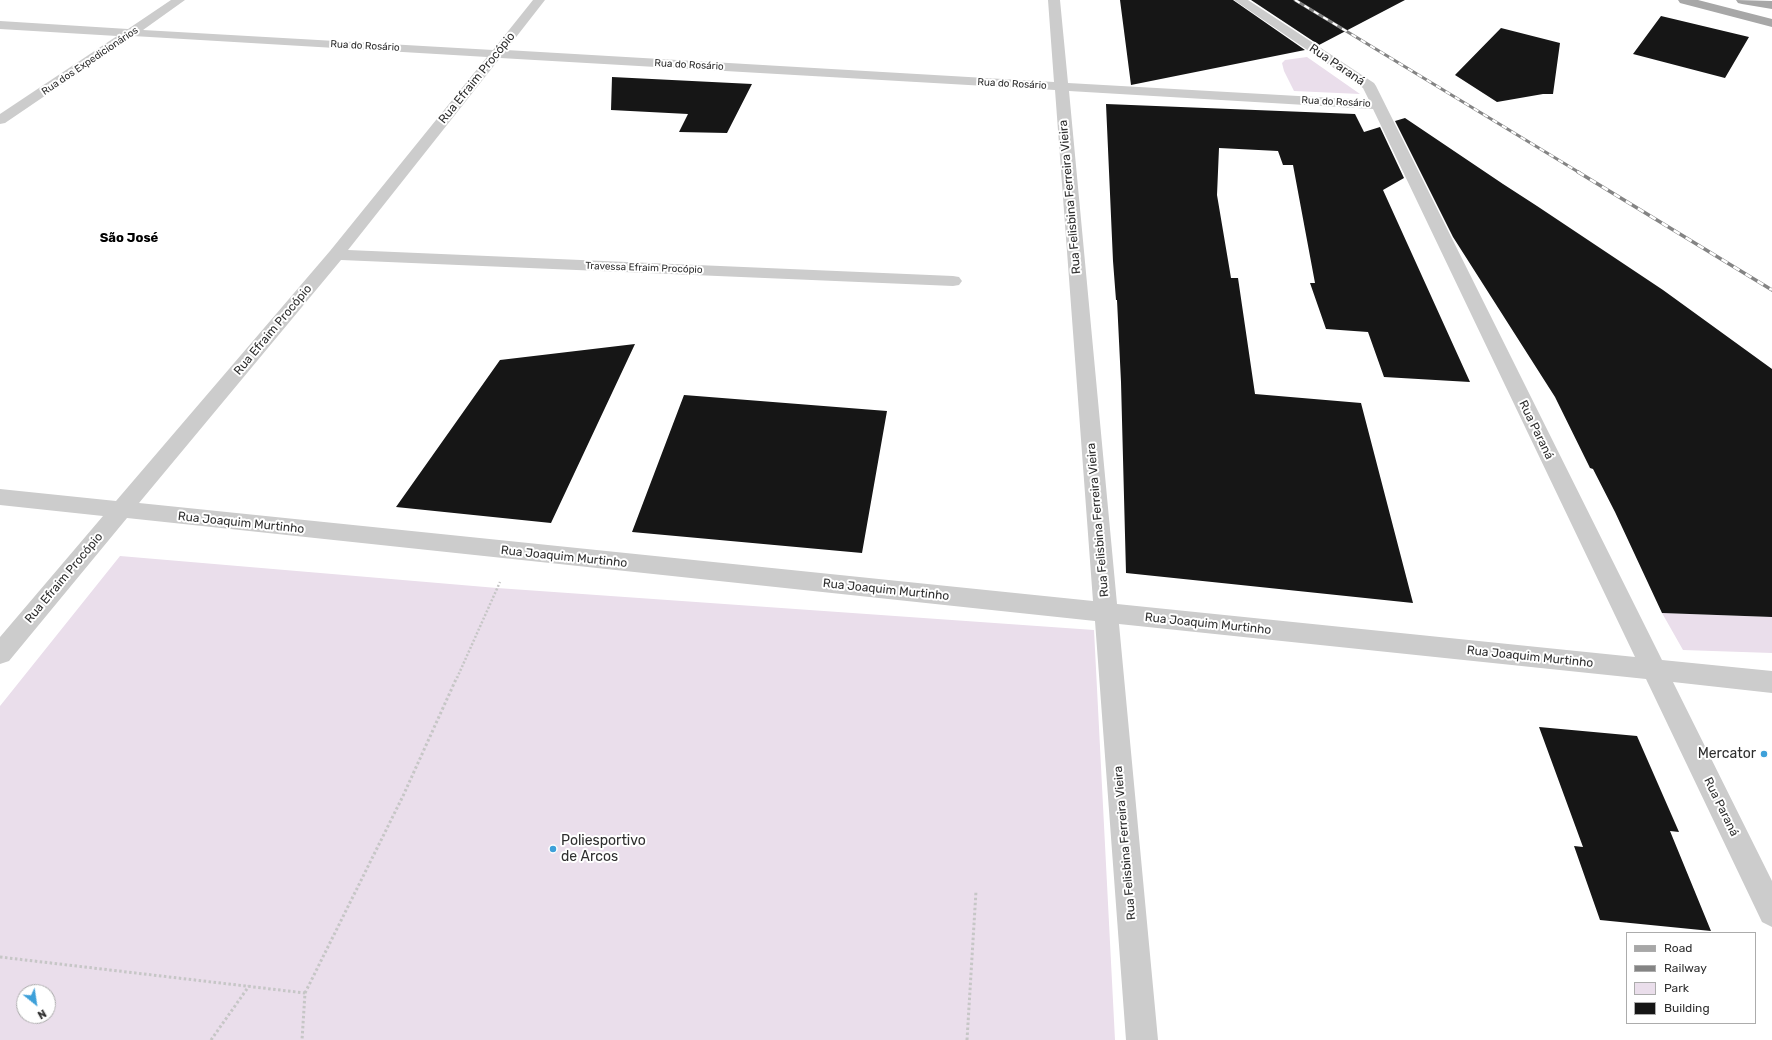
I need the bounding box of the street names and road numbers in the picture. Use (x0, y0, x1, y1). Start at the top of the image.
street label: Rua dos Expedicionários (40, 24, 140, 98)
street label: Rua Efraim Procópio (436, 29, 518, 127)
street label: Rua do Rosário (330, 38, 400, 54)
street label: Rua Paraná (1307, 41, 1367, 89)
street label: Rua do Rosário (654, 57, 724, 73)
street label: Rua do Rosário (977, 76, 1047, 92)
street label: Rua do Rosário (1301, 94, 1371, 110)
street label: Rua Felisbina Ferreira Vieira (1056, 119, 1084, 275)
street label: Travessa Efraim Procópio (585, 260, 703, 276)
street label: Rua Efraim Procópio (231, 282, 315, 378)
street label: Rua Paraná (1516, 398, 1556, 462)
street label: Rua Felisbina Ferreira Vieira (1084, 442, 1112, 598)
street label: Rua Joaquim Murtinho (177, 509, 305, 537)
street label: Rua Efraim Procópio (22, 530, 106, 626)
street label: Rua Joaquim Murtinho (500, 543, 628, 571)
street label: Rua Joaquim Murtinho (822, 576, 950, 604)
street label: Rua Joaquim Murtinho (1144, 610, 1272, 638)
street label: Rua Joaquim Murtinho (1466, 643, 1594, 671)
street label: Rua Felisbina Ferreira Vieira (1111, 765, 1139, 921)
street label: Rua Paraná (1701, 775, 1741, 839)

